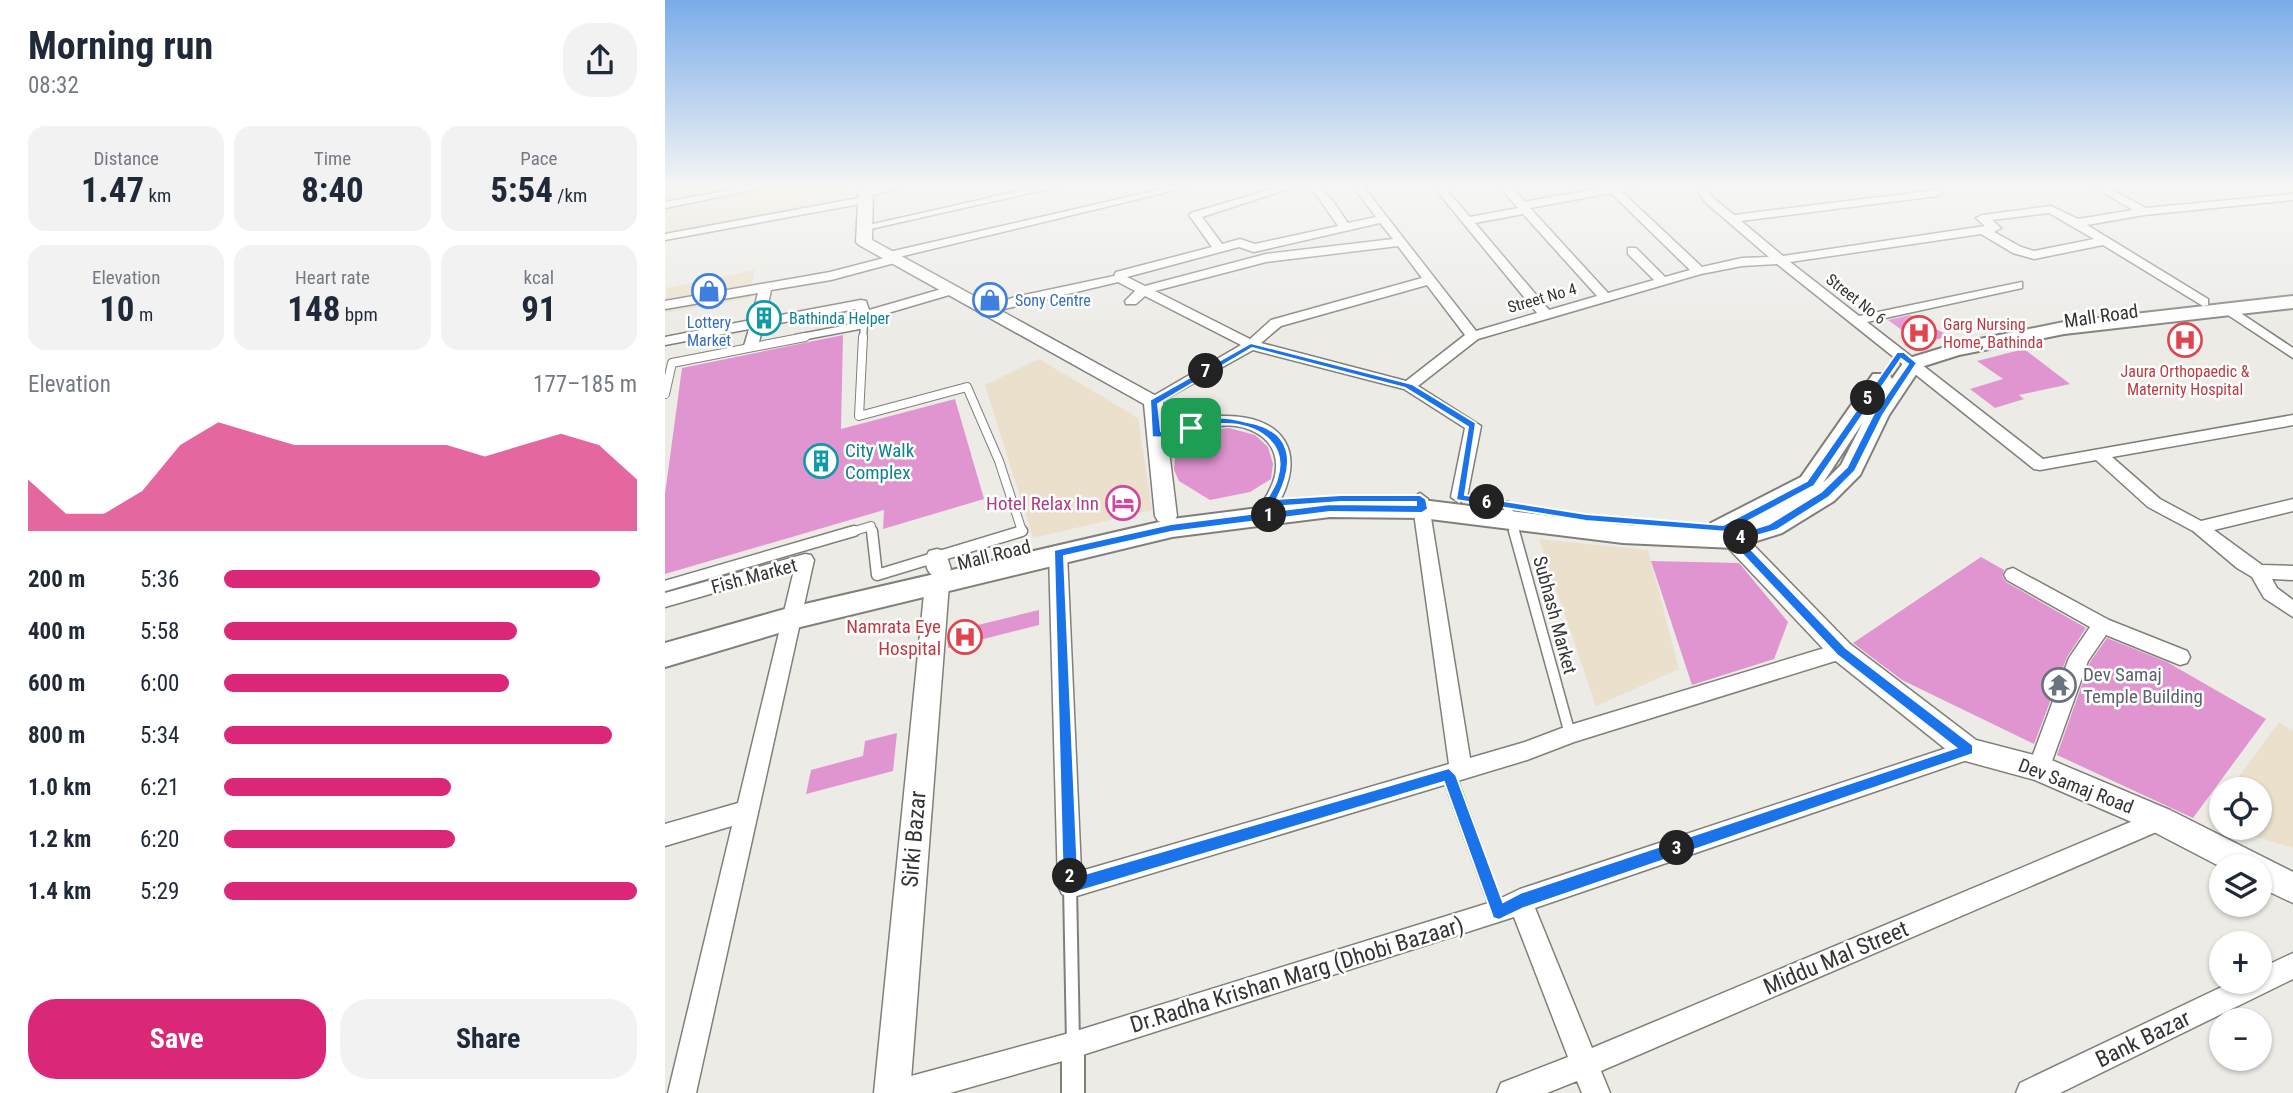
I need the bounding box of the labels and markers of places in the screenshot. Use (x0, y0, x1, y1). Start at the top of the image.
shop icon: Lottery Market (690, 272, 728, 310)
shop icon: Sony Centre (971, 281, 1009, 319)
place label: Sony Centre (1015, 291, 1091, 310)
building icon: Bathinda Helper (745, 299, 783, 337)
place label: Bathinda Helper (789, 309, 890, 328)
place label: Lottery Market (687, 313, 731, 350)
hospital icon: Garg Nursing Home, Bathinda (1900, 314, 1938, 352)
place label: Garg Nursing Home, Bathinda (1943, 315, 2043, 352)
hospital icon: Jaura Orthopaedic & Maternity Hospital (2166, 321, 2204, 359)
pin: 7 (1189, 354, 1223, 388)
place label: Jaura Orthopaedic & Maternity Hospital (2121, 362, 2250, 399)
pin: 5 (1851, 380, 1885, 416)
pin (1161, 398, 1221, 458)
place label: City Walk Complex (845, 439, 915, 484)
building icon: City Walk Complex (802, 442, 840, 480)
hotel icon: Hotel Relax Inn (1104, 484, 1142, 522)
pin: 6 (1469, 484, 1505, 520)
place label: Hotel Relax Inn (986, 492, 1099, 515)
pin: 1 (1251, 498, 1287, 532)
pin: 4 (1723, 520, 1759, 554)
place label: Namrata Eye Hospital (846, 615, 941, 660)
hospital icon: Namrata Eye Hospital (946, 618, 984, 656)
place label: Dev Samaj Temple Building (2083, 663, 2203, 708)
temple icon: Dev Samaj Temple Building (2040, 666, 2078, 704)
pin: 3 (1660, 830, 1695, 866)
pin: 2 (1053, 858, 1087, 894)

